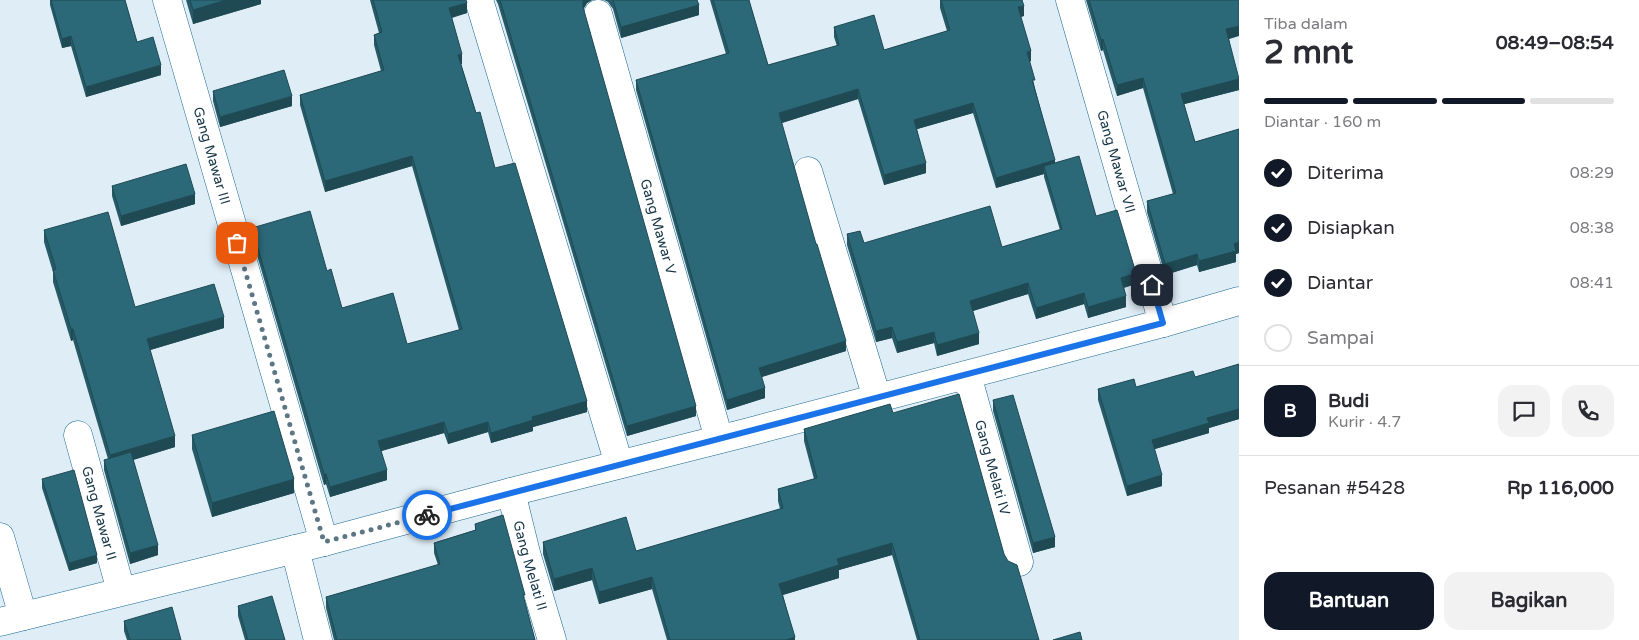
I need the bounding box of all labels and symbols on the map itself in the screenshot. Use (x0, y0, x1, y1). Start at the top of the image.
street label: Gang Mawar III (189, 105, 234, 206)
street label: Gang Mawar VII (1093, 108, 1139, 215)
street label: Gang Mawar V (636, 177, 680, 277)
pin (216, 222, 258, 264)
pin (1131, 264, 1173, 306)
street label: Gang Melati IV (971, 418, 1014, 517)
street label: Gang Mawar II (78, 464, 120, 562)
courier (402, 490, 452, 540)
street label: Gang Melati II (509, 519, 551, 613)

